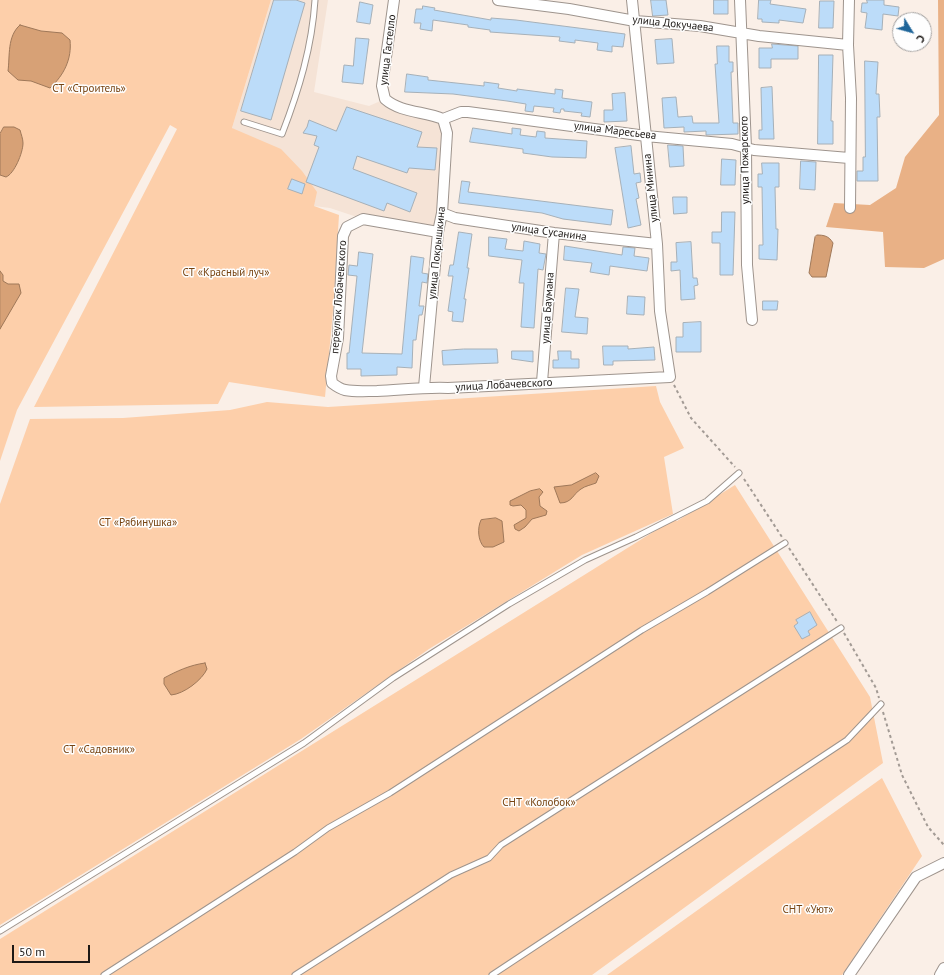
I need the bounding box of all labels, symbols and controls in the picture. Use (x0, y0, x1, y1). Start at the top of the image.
north arrow (892, 12, 932, 52)
street label: улица Докучаева (632, 13, 714, 35)
street label: улица Гастелло (377, 14, 399, 86)
text: С (913, 32, 928, 45)
park label: СТ «Строитель» (52, 82, 126, 96)
street label: улица Пожарского (738, 116, 752, 204)
street label: улица Маресьева (573, 119, 657, 143)
street label: улица Минина (641, 153, 661, 223)
street label: улица Покрышкина (426, 206, 448, 300)
street label: улица Сусанина (510, 220, 588, 244)
street label: переулок Лобачевского (328, 240, 350, 354)
park label: СТ «Красный луч» (183, 266, 269, 280)
street label: улица Баумана (539, 272, 557, 344)
street label: улица Лобачевского (455, 376, 553, 394)
park label: СТ «Рябинушка» (99, 516, 177, 530)
park label: СТ «Садовник» (63, 743, 135, 757)
park label: СНТ «Колобок» (502, 796, 576, 810)
park label: СНТ «Уют» (783, 903, 833, 917)
scale bar (14, 937, 92, 963)
text: 50 m (19, 944, 45, 959)

